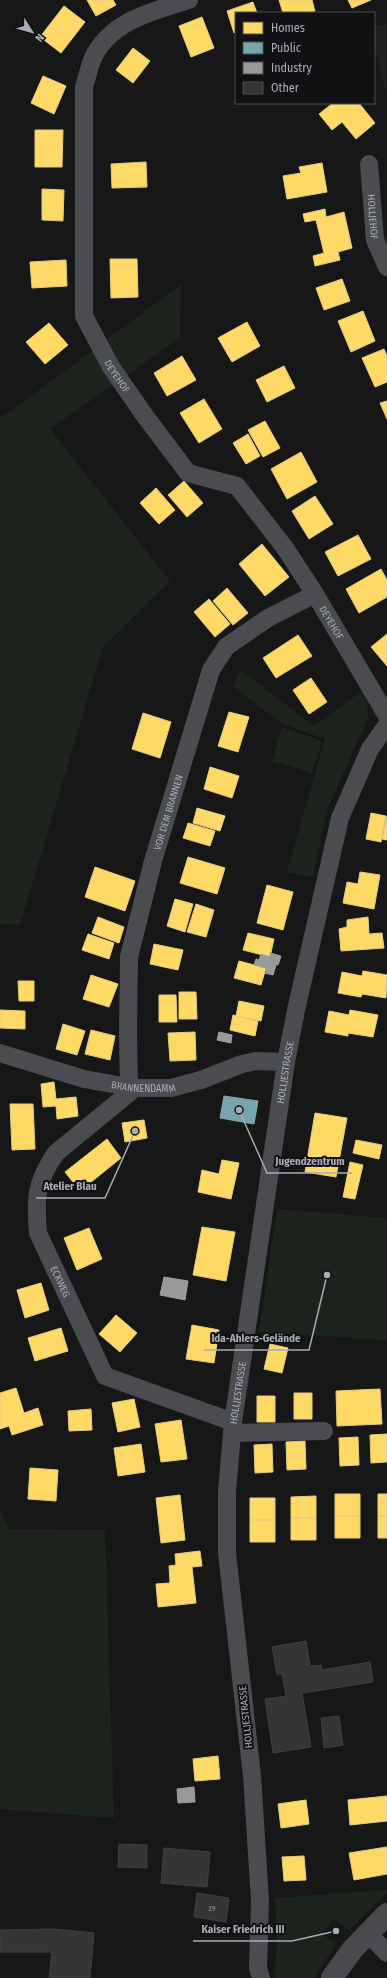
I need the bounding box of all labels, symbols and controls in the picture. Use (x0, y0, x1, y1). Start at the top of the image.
north arrow (12, 12, 52, 52)
legend (235, 12, 375, 104)
text: Homes (271, 21, 305, 35)
text: N (32, 31, 47, 44)
text: Public (271, 41, 301, 55)
text: Industry (271, 61, 312, 75)
text: Other (271, 81, 300, 95)
street label: HOLLJEHOF (364, 194, 380, 241)
street label: DEYEHOF (101, 358, 132, 396)
street label: DEYEHOF (316, 604, 346, 642)
street label: VOR DEM BRANNEN (152, 773, 186, 852)
street label: HOLLJESTRASSE (275, 1040, 297, 1104)
street label: BRANNENDAMM (110, 1079, 177, 1095)
callout: Jugendzentrum (267, 1150, 352, 1173)
text: Jugendzentrum (274, 1155, 345, 1168)
callout: Atelier Blau (36, 1175, 105, 1198)
text: Atelier Blau (42, 1180, 97, 1193)
street label: ECKWEG (47, 1264, 72, 1299)
callout: Ida-Ahlers-Gelände (204, 1327, 309, 1350)
text: Ida-Ahlers-Gelände (211, 1332, 301, 1345)
street label: HOLLJESTRASSE (228, 1361, 249, 1425)
street label: HOLLJESTRASSE (237, 1685, 255, 1749)
house number: 29 (208, 1904, 216, 1913)
callout: Kaiser Friedrich III (193, 1918, 292, 1941)
text: Kaiser Friedrich III (202, 1923, 284, 1936)

